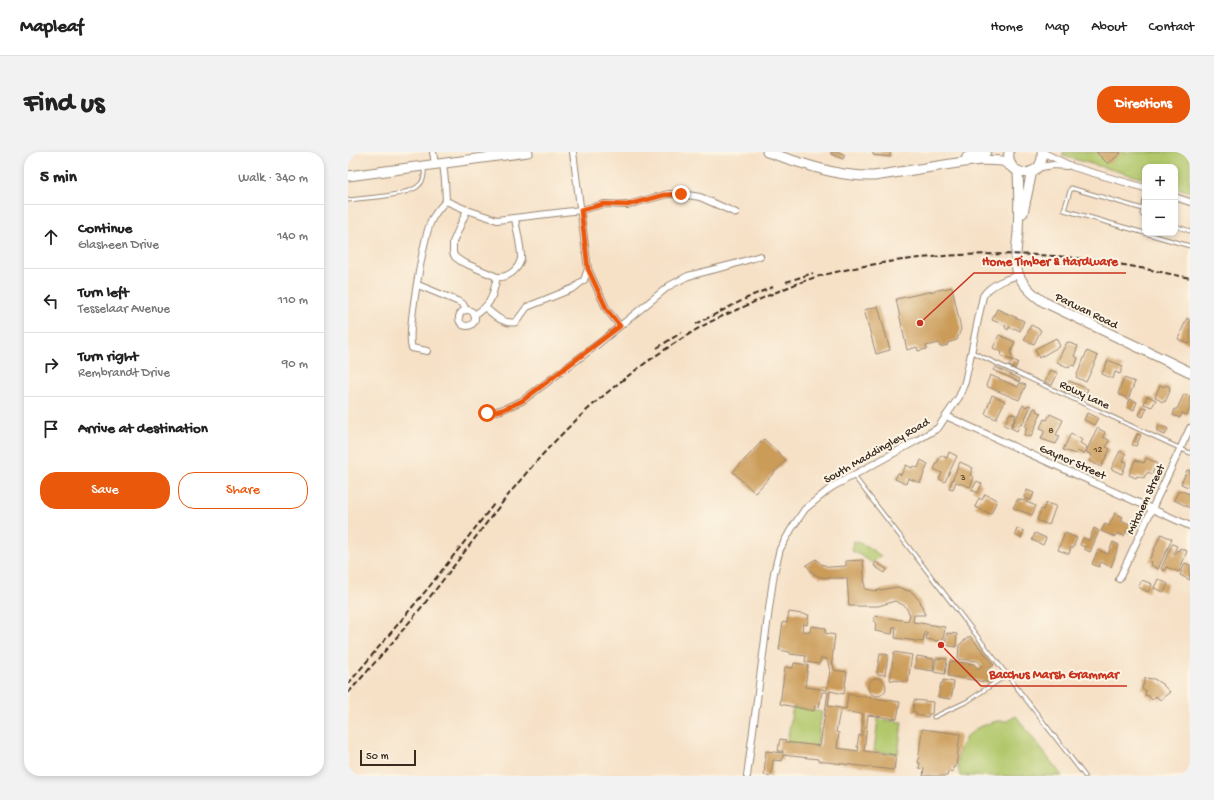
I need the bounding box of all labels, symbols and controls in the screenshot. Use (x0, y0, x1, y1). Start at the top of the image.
text: Mapleaf (20, 16, 83, 39)
text: Home (991, 19, 1023, 36)
text: Map (1045, 19, 1069, 36)
text: About (1091, 19, 1127, 36)
text: Contact (1149, 19, 1194, 36)
button: Directions (1097, 86, 1190, 123)
text: Find us (24, 88, 104, 121)
map controls (1142, 164, 1178, 236)
button: + (1142, 164, 1178, 200)
text: 5 min (40, 168, 77, 188)
text: Walk · 340 m (238, 171, 308, 186)
route end (672, 185, 690, 203)
button: − (1142, 200, 1178, 236)
text: Continue (78, 220, 132, 238)
icon: ahead (40, 226, 62, 248)
text: 140 m (277, 229, 308, 244)
text: Glasheen Drive (78, 238, 159, 253)
callout: Home Timber & Hardware (974, 248, 1126, 273)
text: Home Timber & Hardware (982, 255, 1119, 270)
text: Turn left (78, 284, 129, 302)
icon: left (40, 290, 62, 312)
street label: Parwan Road (1051, 290, 1121, 333)
text: 110 m (278, 293, 308, 308)
text: Tesselaar Avenue (78, 302, 170, 317)
text: Turn right (78, 348, 138, 366)
icon: right (40, 354, 62, 376)
text: 90 m (282, 357, 308, 372)
text: Rembrandt Drive (78, 366, 170, 381)
street label: Rowy Lane (1057, 378, 1112, 414)
route start (478, 404, 496, 422)
street label: South Maddingley Road (822, 415, 933, 488)
icon: arrive (40, 418, 62, 440)
text: Arrive at destination (78, 420, 208, 438)
house number: 8 (1048, 425, 1054, 437)
street label: Gaynor Street (1037, 442, 1109, 484)
house number: 12 (1093, 444, 1103, 456)
street label: Mitchem Street (1124, 461, 1170, 537)
button: Save (40, 472, 170, 509)
button: Share (178, 472, 308, 509)
house number: 3 (959, 472, 966, 484)
callout: Bacchus Marsh Grammar (981, 661, 1127, 686)
text: Bacchus Marsh Grammar (988, 668, 1120, 683)
scale bar (360, 748, 416, 767)
text: 50 m (366, 751, 388, 763)

